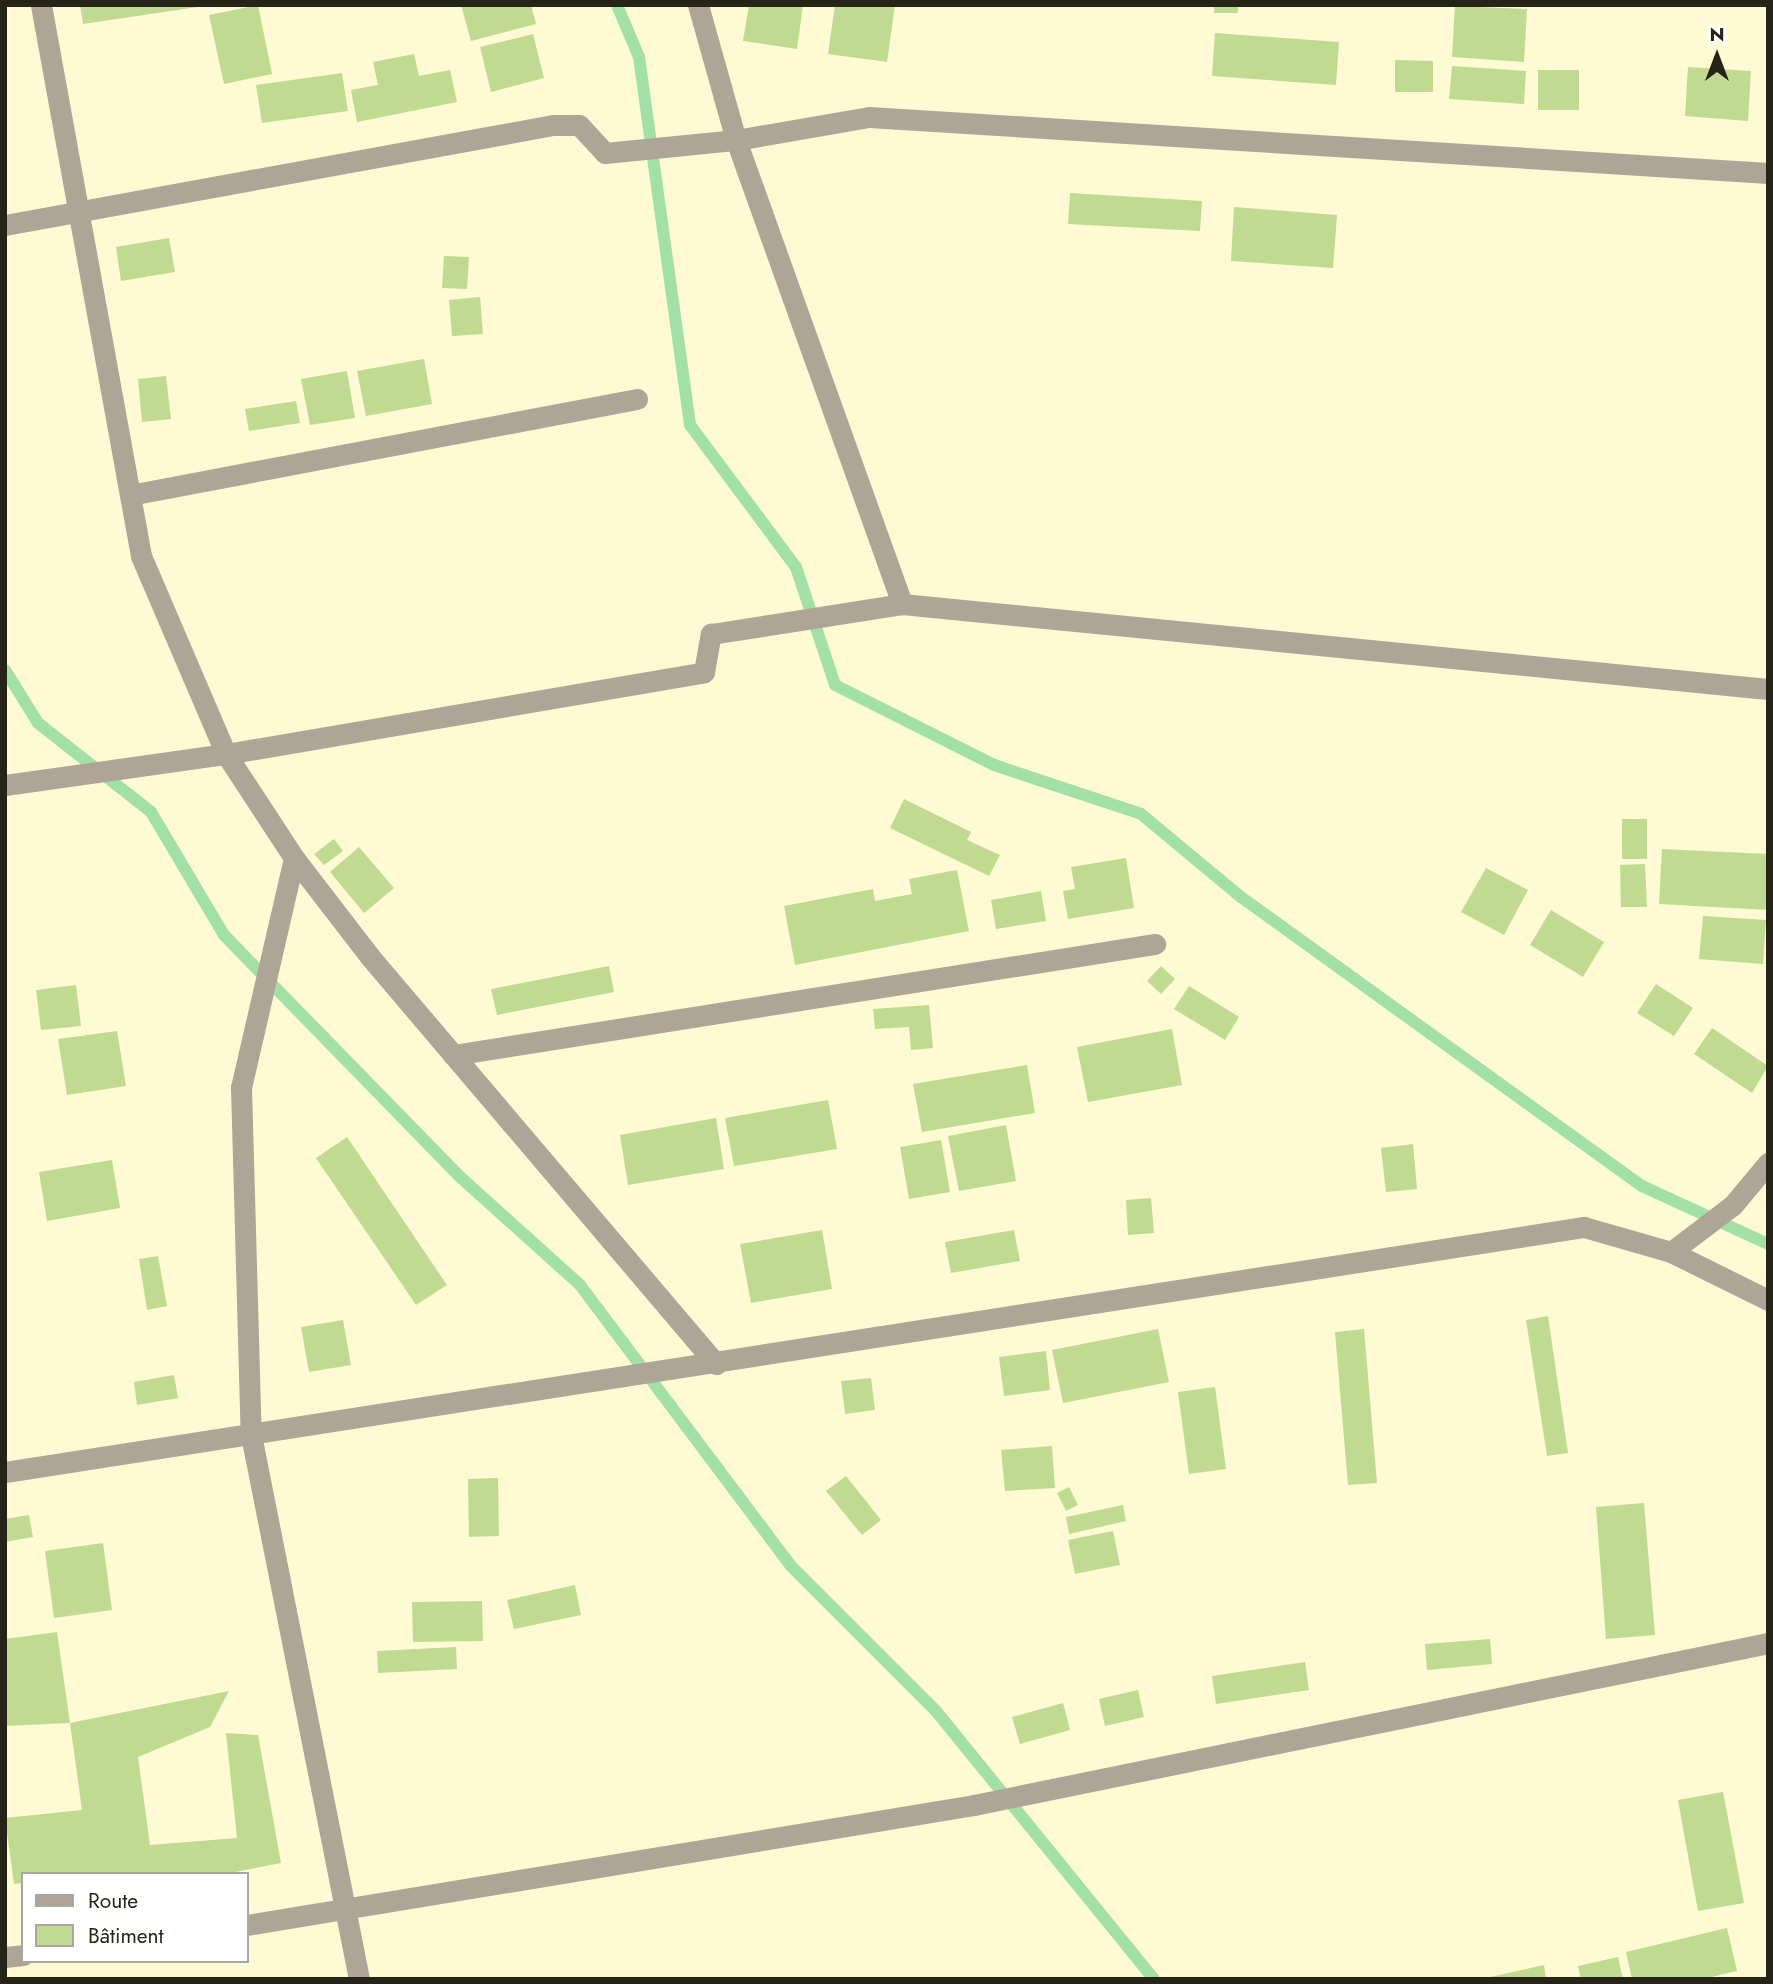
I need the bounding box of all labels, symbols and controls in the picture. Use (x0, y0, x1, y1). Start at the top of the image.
north arrow (1682, 21, 1752, 91)
text: N (1709, 21, 1725, 48)
legend (21, 1872, 248, 1963)
text: Route (88, 1886, 138, 1916)
text: Bâtiment (88, 1921, 164, 1951)

